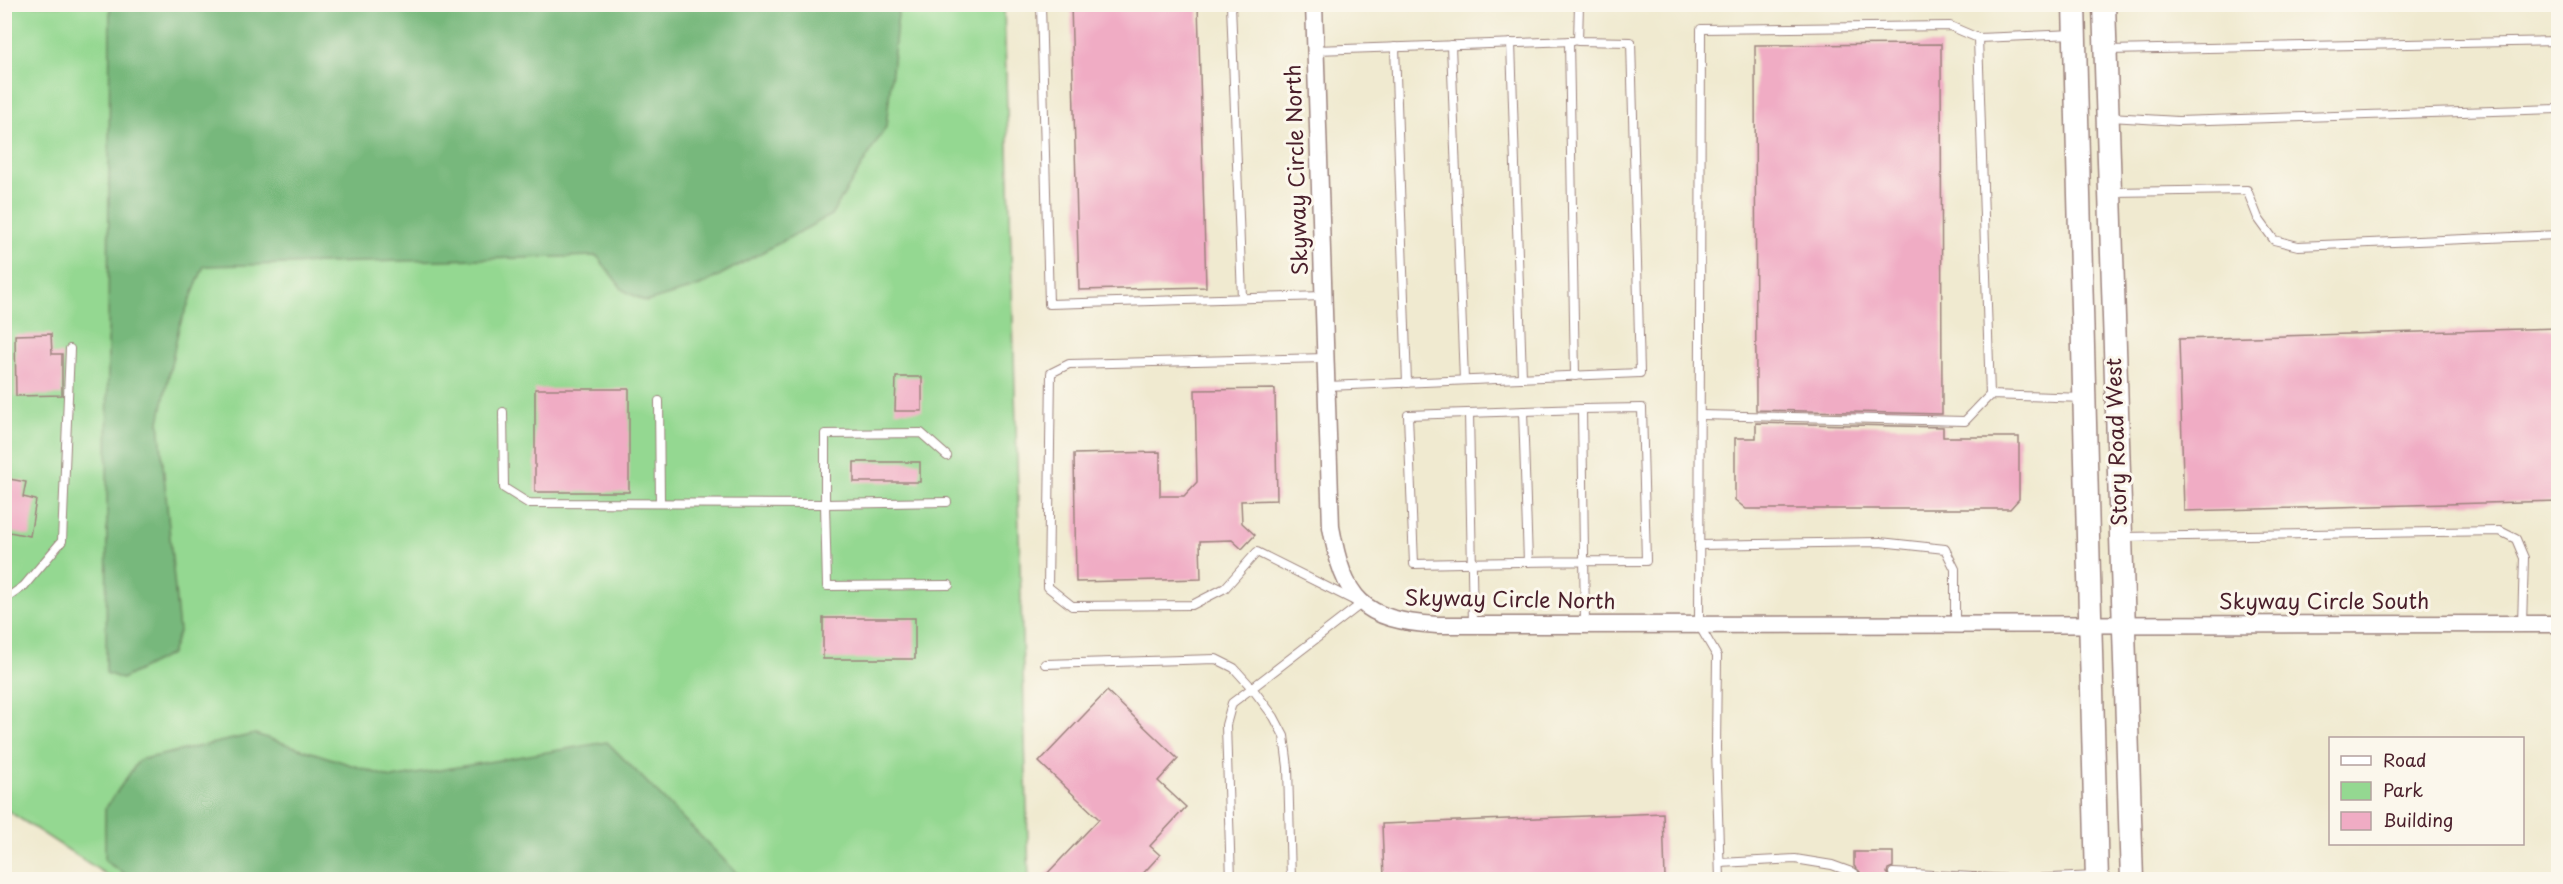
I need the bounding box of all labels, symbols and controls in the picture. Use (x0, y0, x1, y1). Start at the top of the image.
street label: Skyway Circle North (1275, 64, 1315, 276)
street label: Story Road West (2096, 357, 2134, 527)
street label: Skyway Circle North (1404, 580, 1616, 616)
street label: Skyway Circle South (2219, 584, 2429, 616)
legend (2329, 737, 2524, 845)
text: Road (2383, 746, 2427, 773)
text: Park (2383, 776, 2423, 803)
text: Building (2383, 806, 2453, 833)

